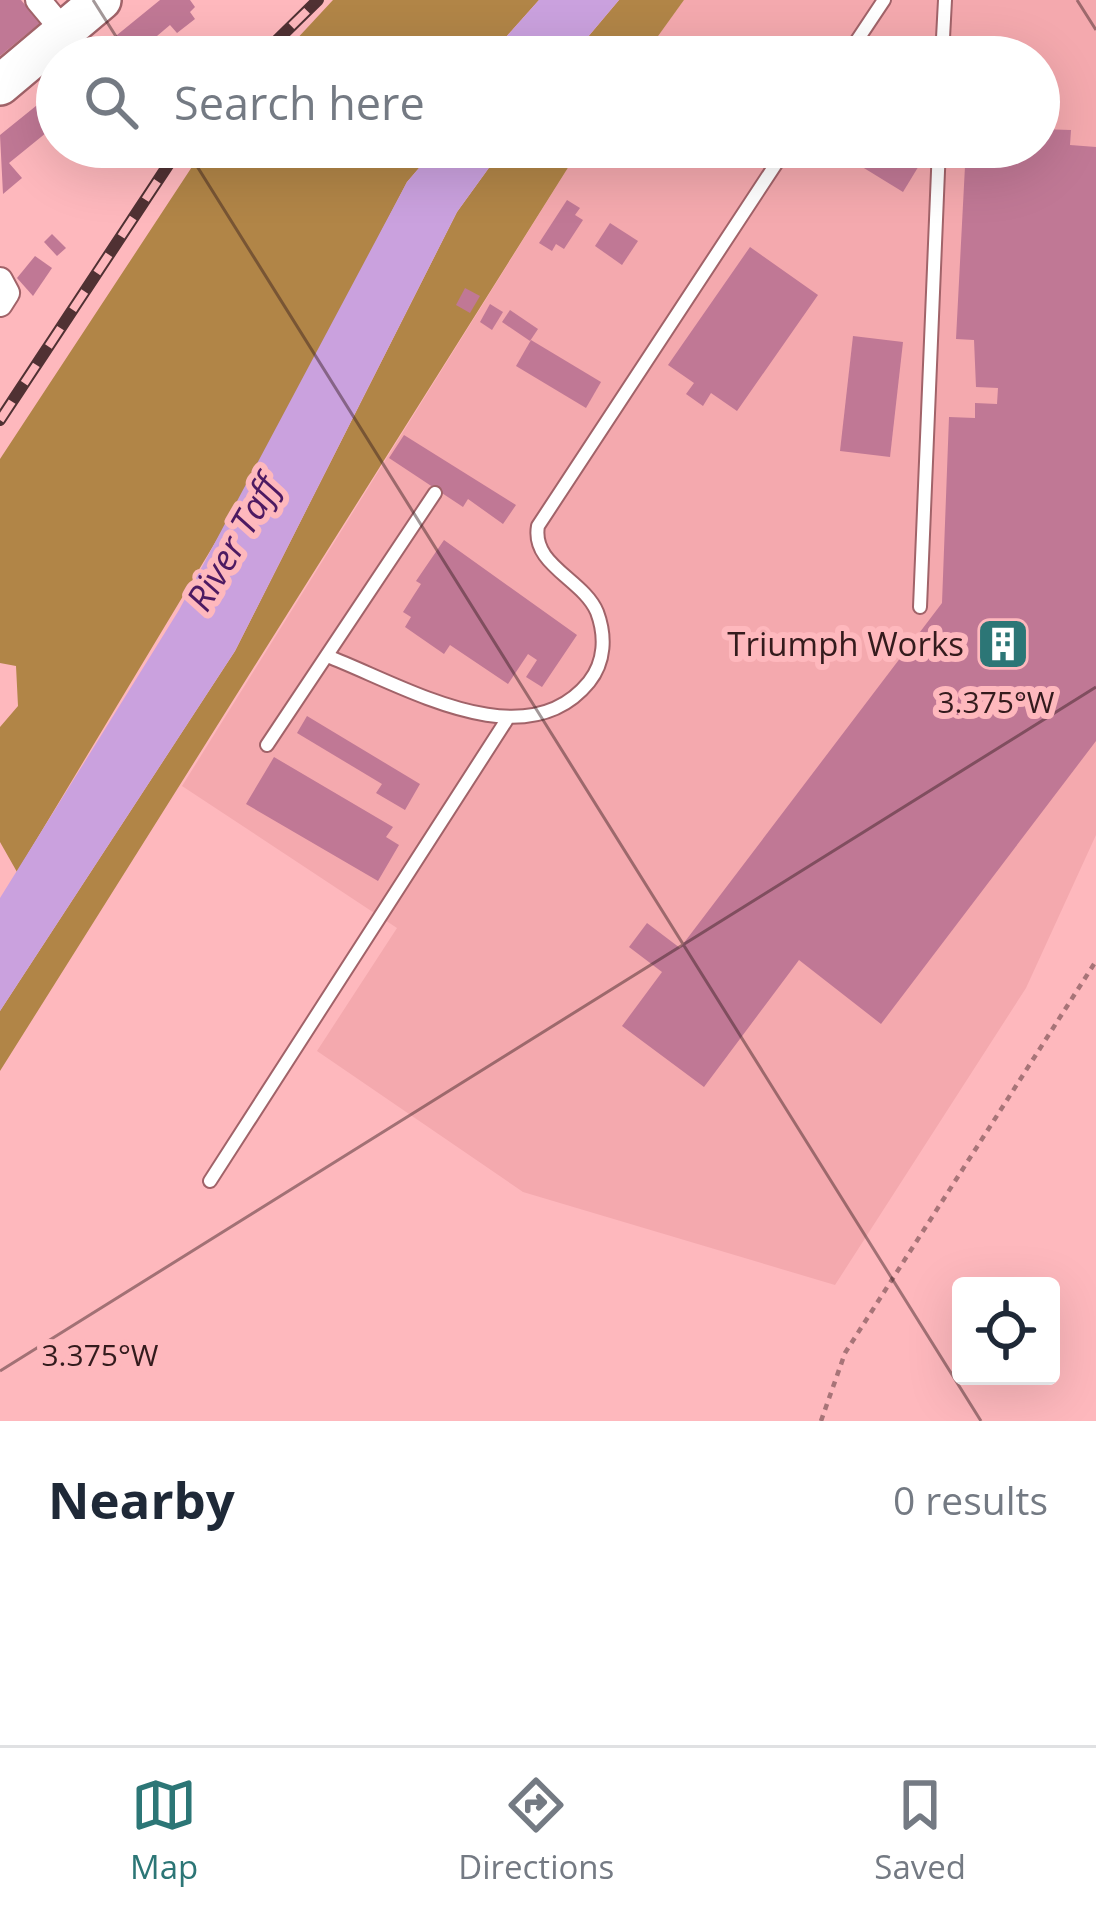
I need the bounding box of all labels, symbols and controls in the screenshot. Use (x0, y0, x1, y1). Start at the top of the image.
search box (36, 36, 1060, 168)
icon: search (78, 69, 144, 135)
text: Search here (174, 72, 425, 133)
water label: River Taff (174, 461, 294, 619)
building icon: Triumph Works (975, 616, 1031, 672)
place label: Triumph Works (727, 621, 964, 666)
text: 3.375°W (937, 681, 1055, 722)
map controls (952, 1277, 1060, 1385)
button: locate (952, 1277, 1060, 1385)
text: 3.375°W (41, 1334, 159, 1375)
text: Nearby (48, 1464, 235, 1534)
text: 0 results (893, 1473, 1048, 1526)
tab: Map (130, 1772, 198, 1889)
tab: Directions (458, 1772, 614, 1889)
tab: Saved (874, 1772, 966, 1889)

